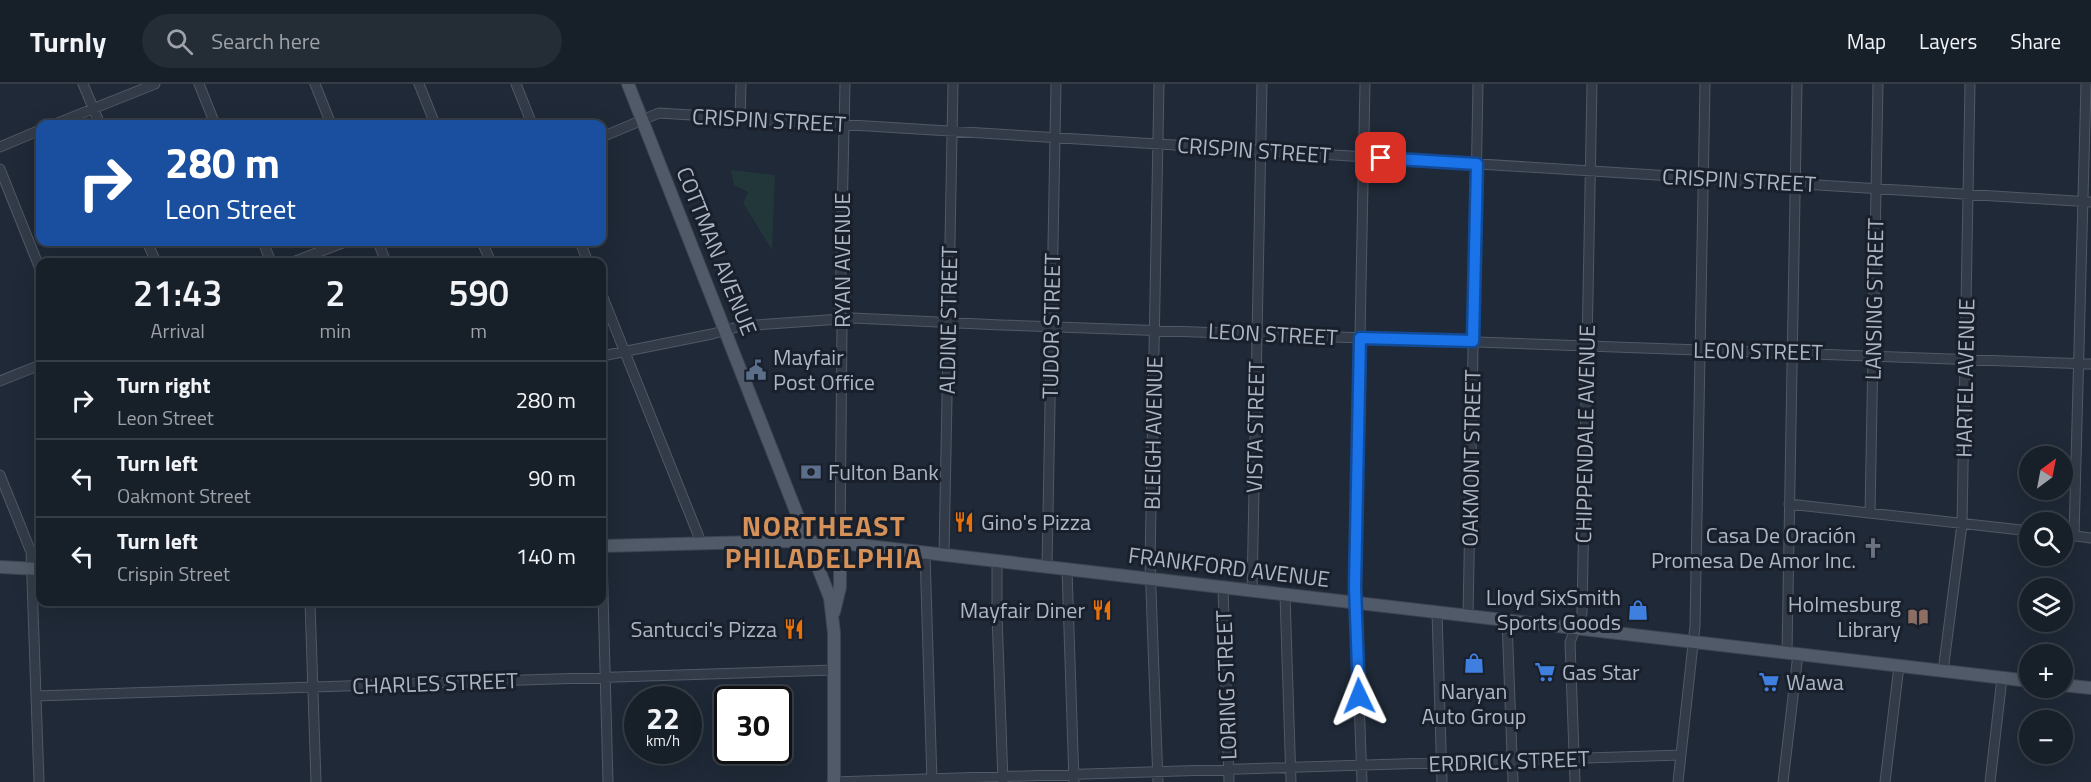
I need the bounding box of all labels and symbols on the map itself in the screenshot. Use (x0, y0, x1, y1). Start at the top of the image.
street label: CRISPIN STREET (691, 99, 847, 141)
street label: CRISPIN STREET (1176, 128, 1332, 172)
pin (1355, 132, 1406, 183)
street label: CRISPIN STREET (1661, 159, 1817, 201)
street label: COTTMAN AVENUE (668, 162, 766, 340)
street label: RYAN AVENUE (825, 192, 859, 328)
street label: LANSING STREET (1856, 217, 1892, 380)
street label: ALDINE STREET (930, 245, 966, 394)
street label: TUDOR STREET (1033, 252, 1069, 399)
street label: HARTEL AVENUE (1947, 298, 1983, 458)
street label: LEON STREET (1207, 314, 1339, 354)
street label: CHIPPENDALE AVENUE (1566, 324, 1604, 544)
street label: LEON STREET (1693, 333, 1824, 369)
place label: Mayfair Post Office (773, 340, 875, 399)
street label: BLEIGH AVENUE (1135, 356, 1171, 510)
public building icon: Mayfair Post Office (744, 358, 768, 382)
street label: VISTA STREET (1237, 360, 1273, 493)
street label: OAKMONT STREET (1452, 369, 1490, 547)
north arrow (2019, 446, 2073, 500)
place label: Fulton Bank (828, 455, 939, 489)
bank icon: Fulton Bank (799, 460, 823, 484)
district label: NORTHEAST PHILADELPHIA (725, 504, 923, 579)
place label: Gino's Pizza (981, 505, 1091, 539)
restaurant icon: Gino's Pizza (952, 510, 976, 534)
place label: Casa De Oración Promesa De Amor Inc. (1651, 518, 1856, 577)
church icon: Casa De Oración Promesa De Amor Inc. (1861, 536, 1885, 560)
street label: FRANKFORD AVENUE (1126, 538, 1332, 596)
place label: Lloyd SixSmith Sports Goods (1486, 580, 1621, 639)
place label: Holmesburg Library (1788, 587, 1901, 646)
place label: Mayfair Diner (960, 593, 1085, 627)
restaurant icon: Mayfair Diner (1090, 598, 1114, 622)
shop icon: Lloyd SixSmith Sports Goods (1626, 598, 1650, 622)
library icon: Holmesburg Library (1906, 605, 1930, 629)
street label: LORING STREET (1206, 609, 1246, 760)
place label: Santucci's Pizza (631, 612, 777, 646)
restaurant icon: Santucci's Pizza (782, 617, 806, 641)
shop icon: Naryan Auto Group (1462, 651, 1486, 675)
place label: Gas Star (1562, 655, 1640, 689)
supermarket icon: Gas Star (1533, 660, 1557, 684)
street label: CHARLES STREET (352, 663, 519, 703)
position arrow (1327, 664, 1391, 728)
place label: Wawa (1786, 665, 1844, 699)
supermarket icon: Wawa (1757, 670, 1781, 694)
place label: Naryan Auto Group (1422, 674, 1526, 733)
speed limit sign: 30 (714, 686, 792, 764)
street label: ERDRICK STREET (1428, 741, 1591, 781)

